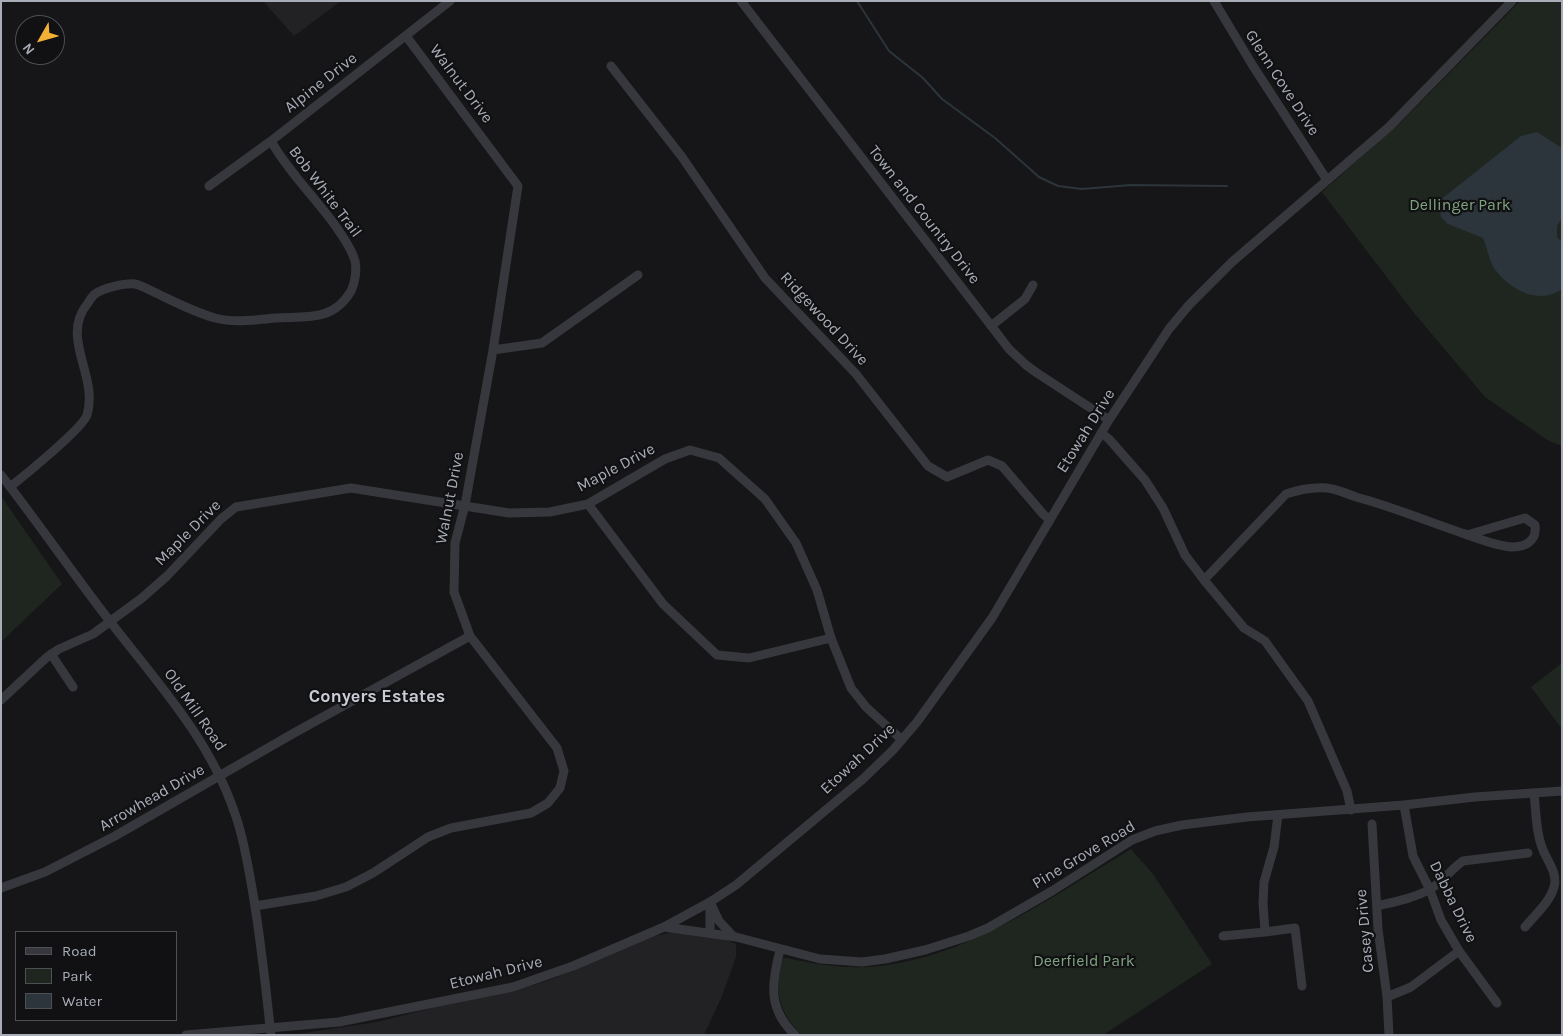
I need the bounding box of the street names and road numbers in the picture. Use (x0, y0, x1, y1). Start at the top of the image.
street label: Glenn Cove Drive (1241, 27, 1323, 139)
street label: Walnut Drive (425, 41, 497, 127)
street label: Alpine Drive (281, 49, 361, 117)
street label: Town and Country Drive (864, 142, 984, 288)
street label: Bob White Trail (284, 143, 366, 241)
street label: Ridgewood Drive (776, 268, 872, 370)
street label: Etowah Drive (1053, 386, 1119, 476)
street label: Maple Drive (574, 439, 658, 497)
street label: Walnut Drive (432, 450, 468, 546)
street label: Maple Drive (151, 496, 225, 570)
street label: Old Mill Road (160, 665, 230, 755)
street label: Etowah Drive (817, 720, 899, 798)
street label: Arrowhead Drive (96, 760, 208, 836)
street label: Pine Grove Road (1029, 817, 1139, 893)
street label: Dabba Drive (1425, 858, 1481, 946)
street label: Casey Drive (1352, 888, 1378, 974)
street label: Etowah Drive (448, 952, 544, 994)

